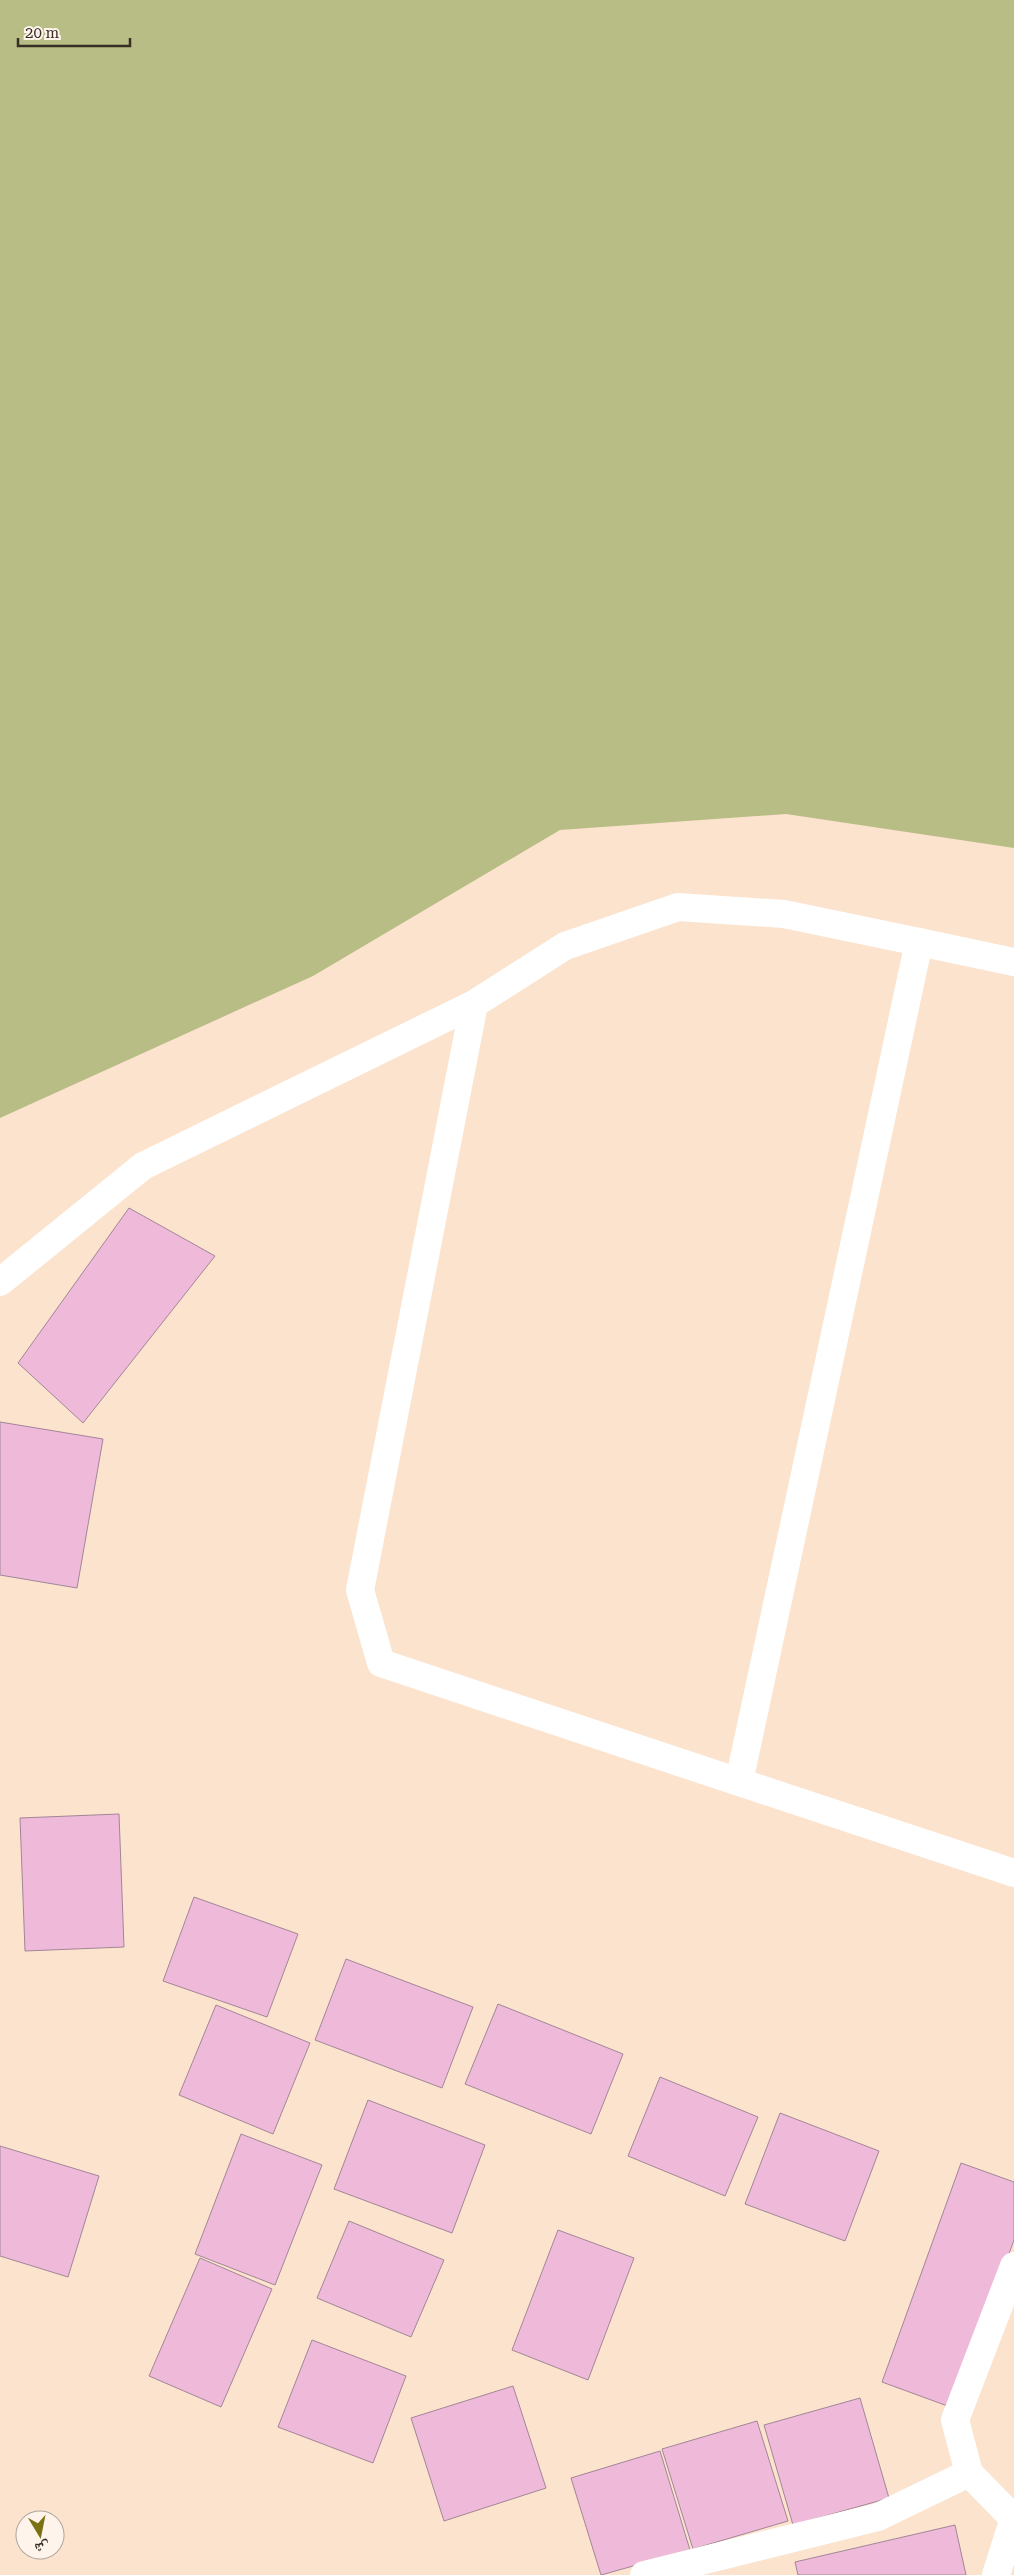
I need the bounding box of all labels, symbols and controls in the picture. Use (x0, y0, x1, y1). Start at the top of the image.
scale bar (18, 15, 130, 47)
text: 20 m (25, 24, 60, 42)
north arrow (15, 2510, 65, 2560)
text: ش (33, 2538, 51, 2557)

